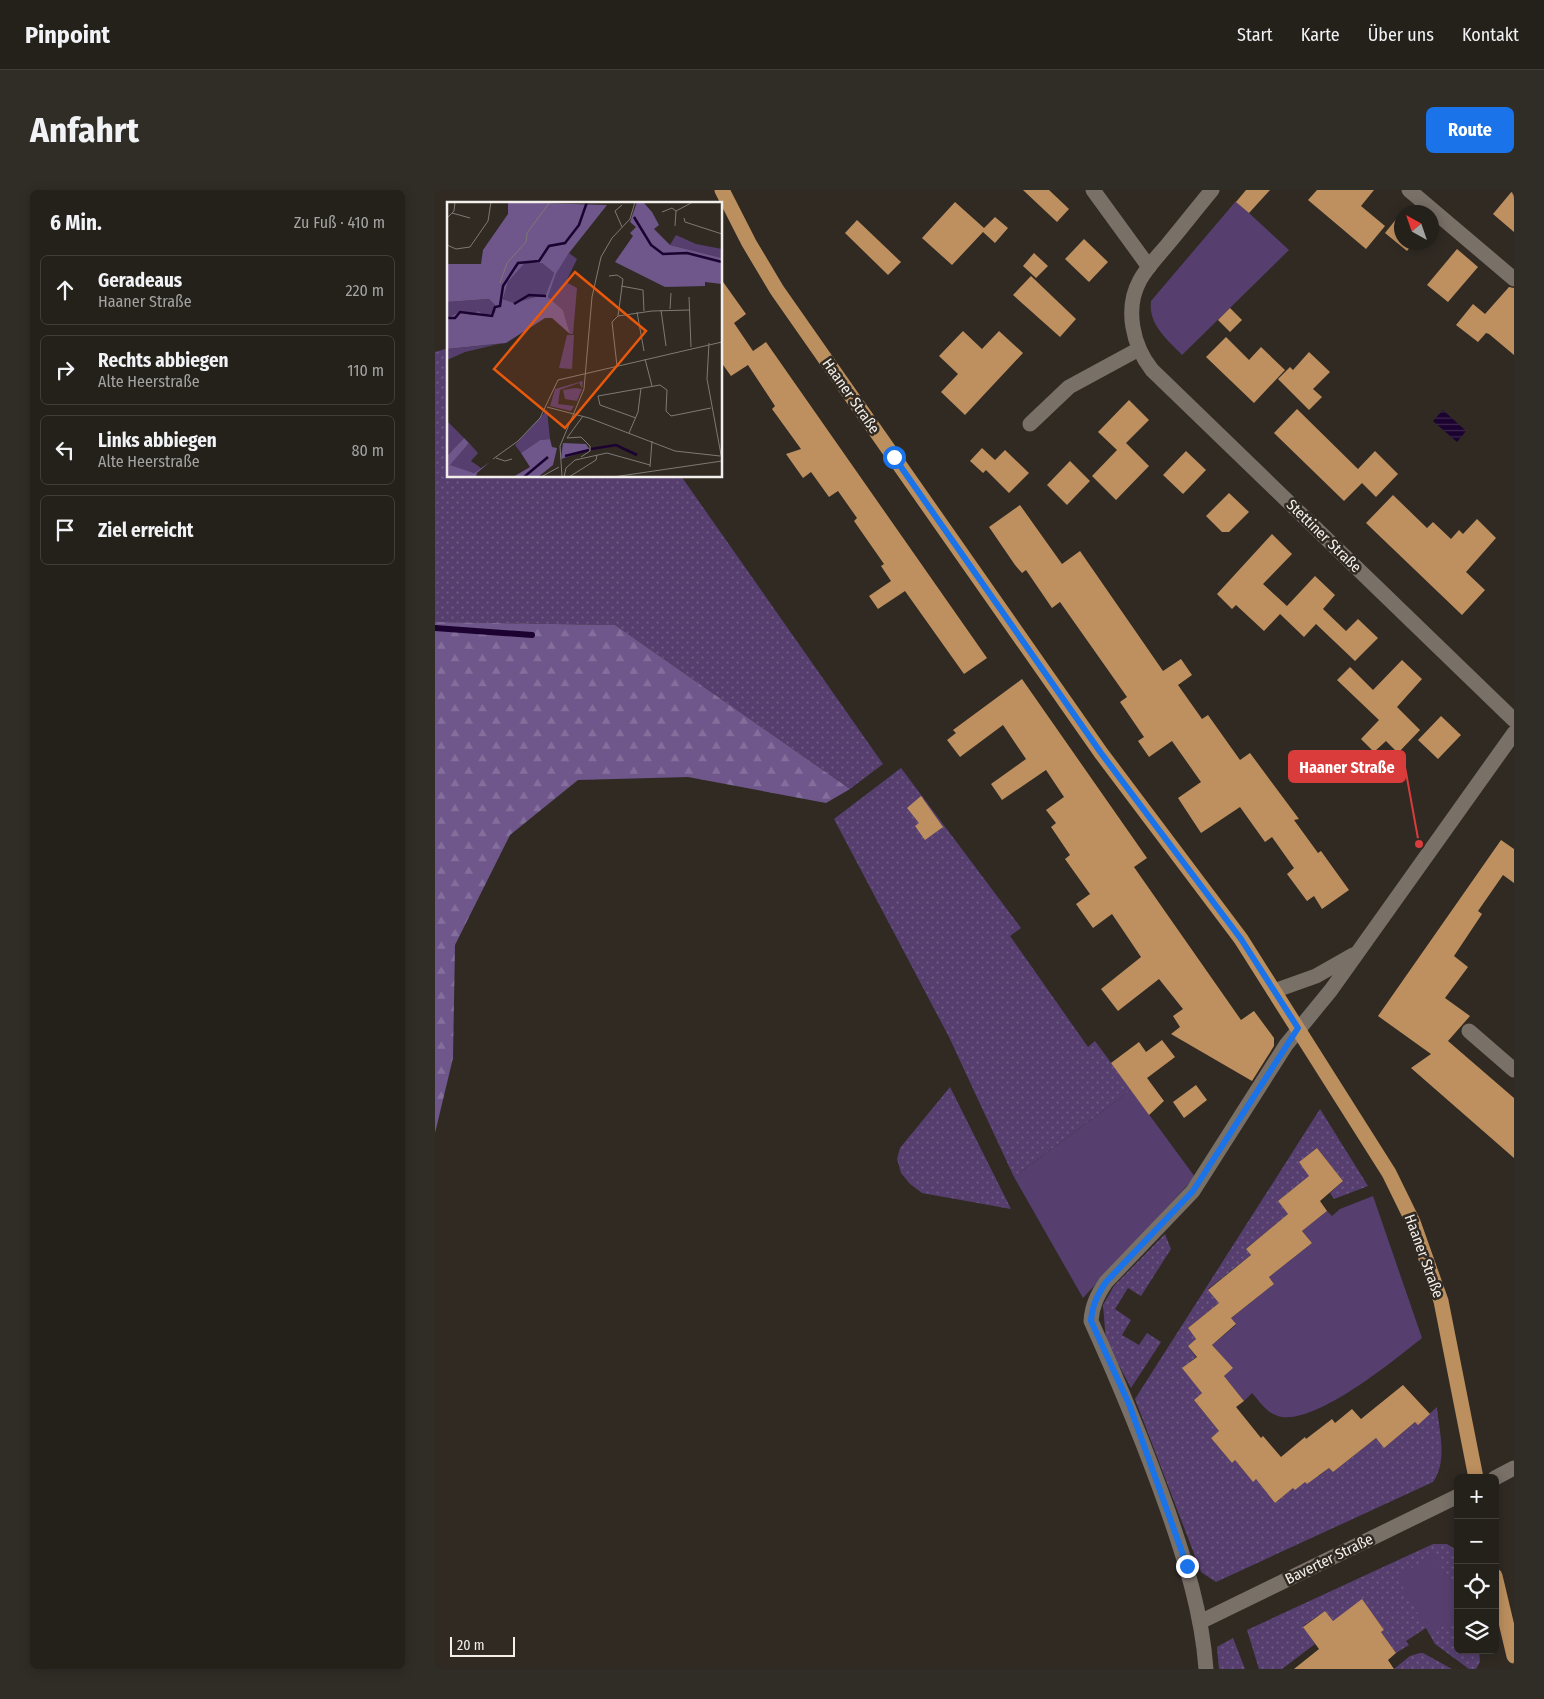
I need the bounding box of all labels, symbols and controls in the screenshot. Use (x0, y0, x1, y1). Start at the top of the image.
text: Pinpoint (25, 21, 110, 49)
text: Start (1237, 24, 1273, 46)
text: Karte (1301, 24, 1340, 46)
text: Über uns (1368, 24, 1434, 46)
text: Kontakt (1462, 24, 1519, 46)
button: Route (1426, 107, 1514, 153)
text: Anfahrt (30, 109, 139, 151)
inset map (447, 202, 723, 478)
north arrow (1394, 205, 1439, 250)
text: 6 Min. (50, 210, 102, 236)
text: Zu Fuß · 410 m (294, 213, 385, 232)
text: Geradeaus (98, 269, 182, 292)
icon: ahead (51, 276, 79, 304)
text: 220 m (345, 281, 384, 300)
text: Haaner Straße (98, 292, 192, 311)
text: Rechts abbiegen (98, 349, 228, 372)
street label: Haaner Straße (818, 355, 884, 437)
icon: right (51, 356, 79, 384)
text: 110 m (347, 361, 384, 380)
text: Alte Heerstraße (98, 372, 200, 391)
text: Links abbiegen (98, 429, 217, 452)
icon: left (51, 436, 79, 464)
text: 80 m (352, 441, 384, 460)
route start (883, 446, 906, 469)
text: Alte Heerstraße (98, 452, 200, 471)
street label: Stettiner Straße (1283, 496, 1365, 576)
icon: arrive (51, 516, 79, 544)
text: Ziel erreicht (98, 519, 194, 542)
callout: Haaner Straße (1289, 751, 1405, 782)
text: Haaner Straße (1299, 758, 1395, 777)
street label: Haaner Straße (1401, 1212, 1447, 1300)
map controls (1454, 1474, 1499, 1654)
button: + (1454, 1474, 1499, 1519)
button: − (1454, 1519, 1499, 1564)
street label: Baverter Straße (1282, 1530, 1376, 1588)
route end (1176, 1555, 1199, 1578)
button: locate (1454, 1564, 1499, 1609)
button: layers (1454, 1609, 1499, 1654)
scale bar (450, 1634, 515, 1657)
text: 20 m (457, 1637, 485, 1654)

